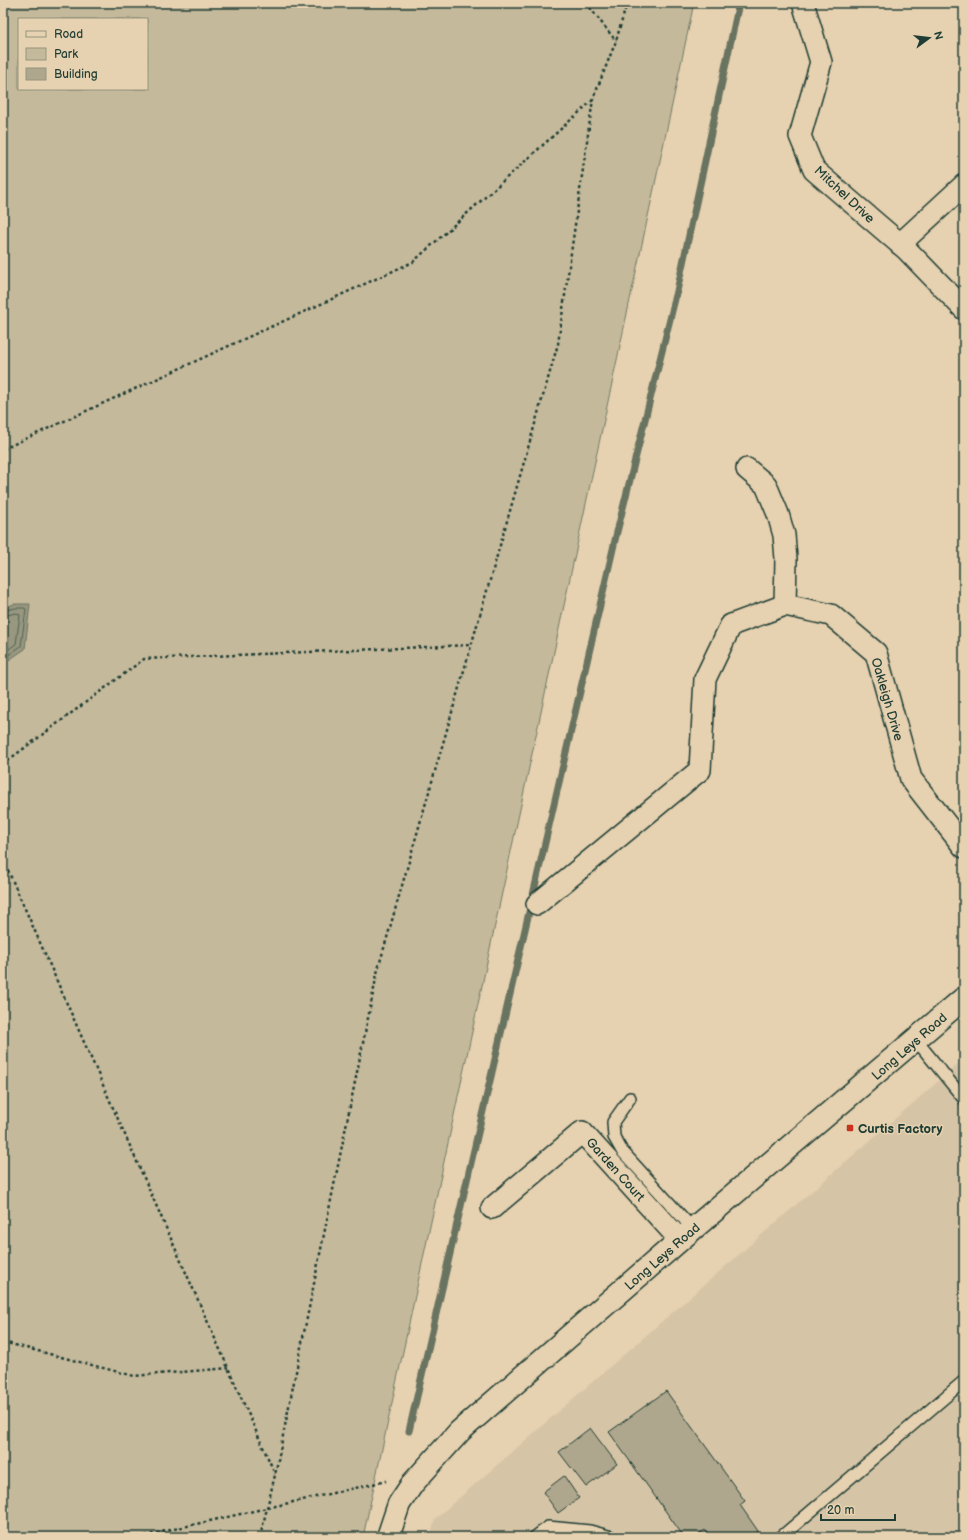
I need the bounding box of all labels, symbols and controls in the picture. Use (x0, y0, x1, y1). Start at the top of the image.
legend (18, 18, 148, 90)
north arrow (909, 18, 949, 58)
text: Road (54, 27, 83, 42)
text: N (931, 30, 946, 41)
text: Park (54, 47, 78, 62)
text: Building (54, 67, 98, 82)
street label: Mitchel Drive (811, 163, 878, 227)
street label: Oakleigh Drive (868, 656, 907, 743)
street label: Long Leys Road (869, 1010, 951, 1084)
place label: Curtis Factory (858, 1121, 942, 1137)
marker: Curtis Factory (845, 1123, 855, 1133)
street label: Garden Court (583, 1135, 648, 1205)
street label: Long Leys Road (622, 1220, 704, 1294)
scale bar (821, 1496, 895, 1522)
text: 20 m (827, 1503, 854, 1518)

